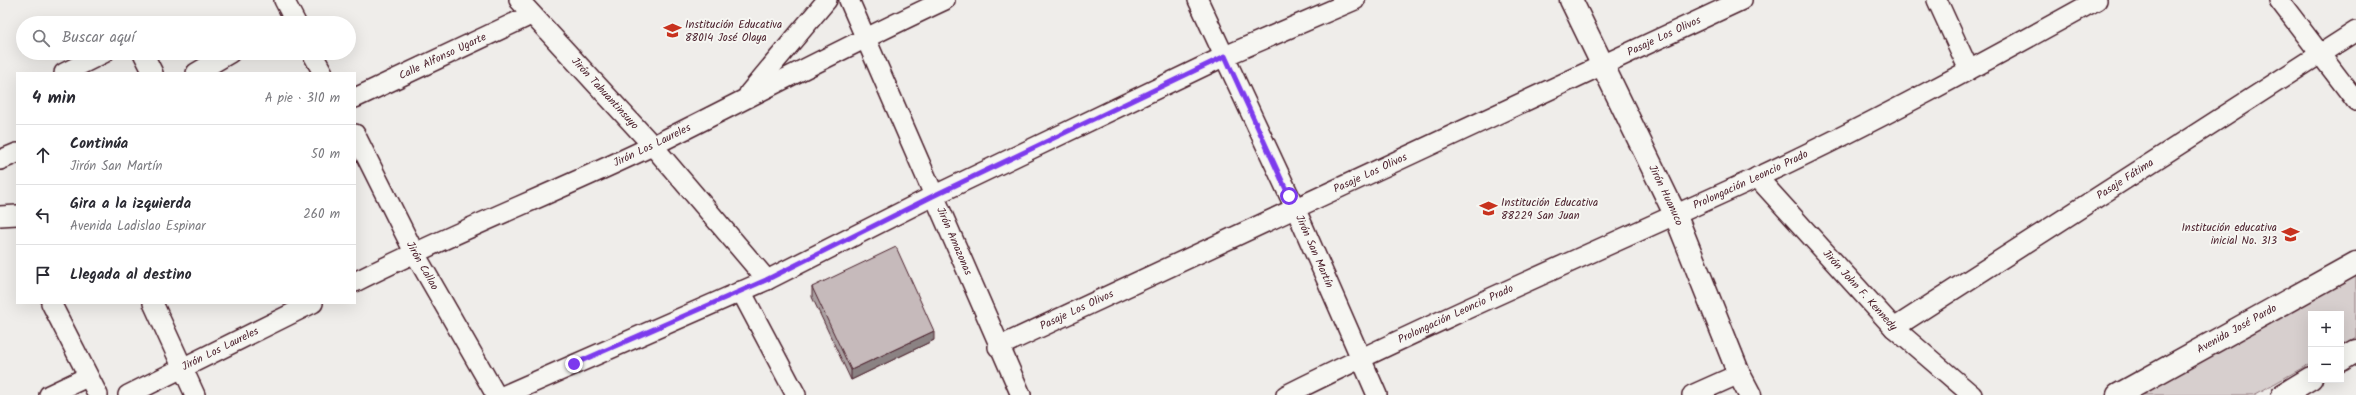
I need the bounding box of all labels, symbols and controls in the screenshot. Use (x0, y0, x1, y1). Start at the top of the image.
street label: Pasaje Los Olivos (1624, 11, 1704, 61)
search box (16, 16, 356, 60)
place label: Institución Educativa 88014 José Olaya (685, 16, 782, 47)
school or university icon: Institución Educativa 88014 José Olaya (662, 21, 682, 41)
text: Buscar aquí (62, 26, 135, 50)
icon: search (30, 27, 52, 49)
street label: Calle Alfonso Ugarte (396, 28, 490, 85)
street label: Jirón Tahuantinsuyo (567, 53, 643, 134)
text: 4 min (32, 85, 76, 112)
text: A pie · 310 m (265, 88, 340, 109)
street label: Jirón Los Laureles (610, 119, 694, 172)
text: Continúa (70, 132, 128, 156)
icon: ahead (32, 144, 54, 166)
text: 50 m (311, 144, 340, 165)
street label: Prolongación Leoncio Prado (1690, 145, 1811, 215)
street label: Pasaje Los Olivos (1331, 148, 1411, 198)
street label: Pasaje Fátima (2093, 154, 2158, 204)
text: Jirón San Martín (70, 156, 162, 177)
street label: Jirón Huanuco (1643, 162, 1688, 228)
route start (1280, 187, 1298, 205)
text: Gira a la izquierda (70, 192, 191, 216)
place label: Institución Educativa 88229 San Juan (1501, 194, 1598, 225)
school or university icon: Institución Educativa 88229 San Juan (1478, 199, 1498, 219)
icon: left (32, 204, 54, 226)
text: 260 m (303, 204, 340, 225)
street label: Jirón Amazonas (931, 204, 977, 278)
street label: Jirón San Martín (1290, 212, 1338, 291)
text: Avenida Ladislao Espinar (70, 216, 206, 237)
place label: Institución educativa inicial No. 313 (2181, 219, 2277, 250)
school or university icon: Institución educativa inicial No. 313 (2280, 224, 2300, 244)
street label: Jirón Callao (401, 238, 443, 294)
street label: Jirón John F. Kennedy (1818, 245, 1902, 336)
text: Llegada al destino (70, 263, 192, 287)
icon: arrive (32, 264, 54, 286)
street label: Prolongación Leoncio Prado (1395, 280, 1517, 349)
street label: Pasaje Los Olivos (1037, 285, 1117, 335)
street label: Avenida José Pardo (2194, 300, 2280, 359)
map controls (2308, 311, 2344, 383)
button: + (2308, 311, 2344, 347)
street label: Jirón Los Laureles (178, 322, 262, 376)
button: − (2308, 347, 2344, 383)
route end (565, 355, 583, 373)

